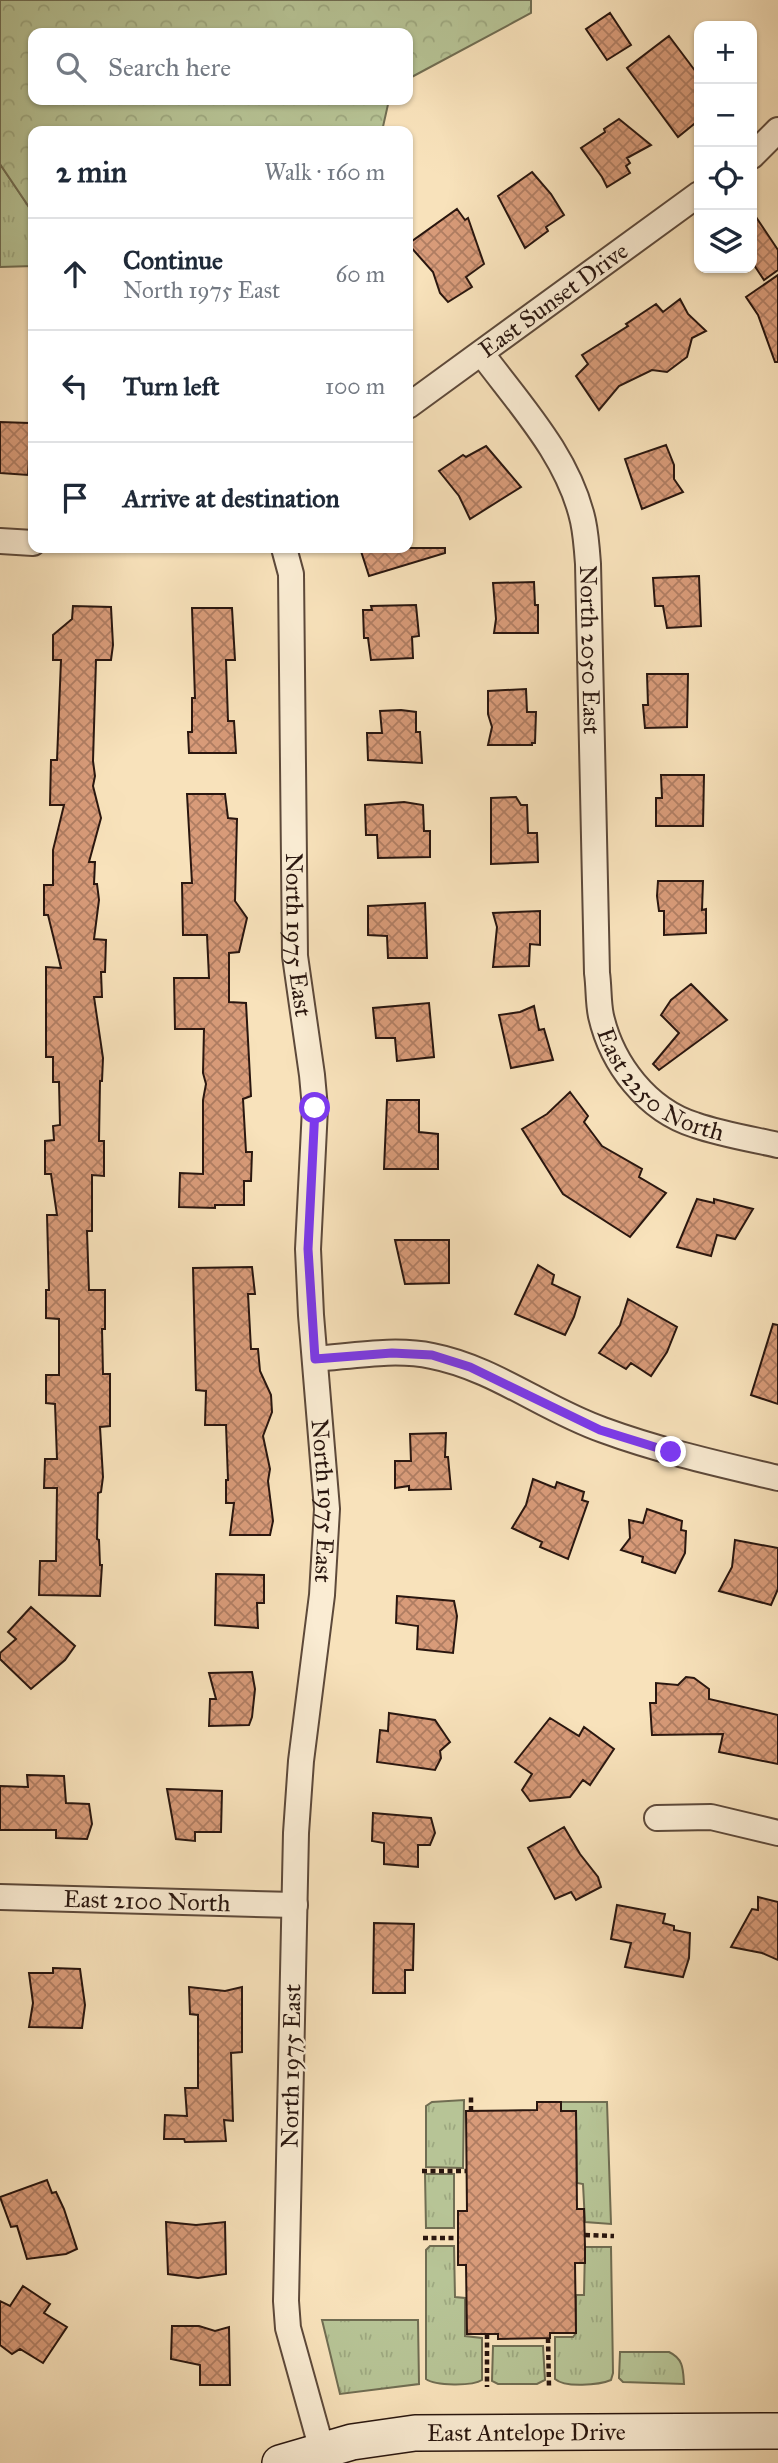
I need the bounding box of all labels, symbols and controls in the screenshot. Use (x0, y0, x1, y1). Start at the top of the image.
map controls (694, 21, 757, 273)
button: + (694, 21, 757, 84)
search box (28, 28, 413, 105)
icon: search (52, 48, 90, 86)
text: Search here (108, 51, 231, 83)
button: − (694, 84, 757, 147)
button: locate (694, 147, 757, 210)
text: 2 min (56, 154, 127, 190)
text: Walk · 160 m (264, 158, 385, 186)
button: layers (694, 210, 757, 273)
street label: East Sunset Drive (473, 236, 634, 364)
text: Continue (123, 244, 223, 276)
icon: ahead (56, 255, 94, 293)
text: 60 m (336, 260, 385, 288)
text: North 1975 East (123, 276, 280, 304)
icon: left (56, 367, 94, 405)
text: Turn left (123, 370, 219, 402)
text: 100 m (325, 372, 385, 400)
icon: arrive (56, 479, 94, 517)
text: Arrive at destination (123, 482, 340, 514)
street label: North 2050 East (573, 565, 607, 735)
street label: North 1975 East (279, 853, 319, 1019)
street label: East 2250 North (590, 1024, 727, 1148)
route start (299, 1092, 330, 1123)
street label: North 1975 East (305, 1418, 342, 1584)
route end (655, 1436, 686, 1467)
street label: East 2100 North (63, 1884, 231, 1918)
street label: North 1975 East (275, 1983, 307, 2148)
street label: East Antelope Drive (427, 2417, 626, 2448)

